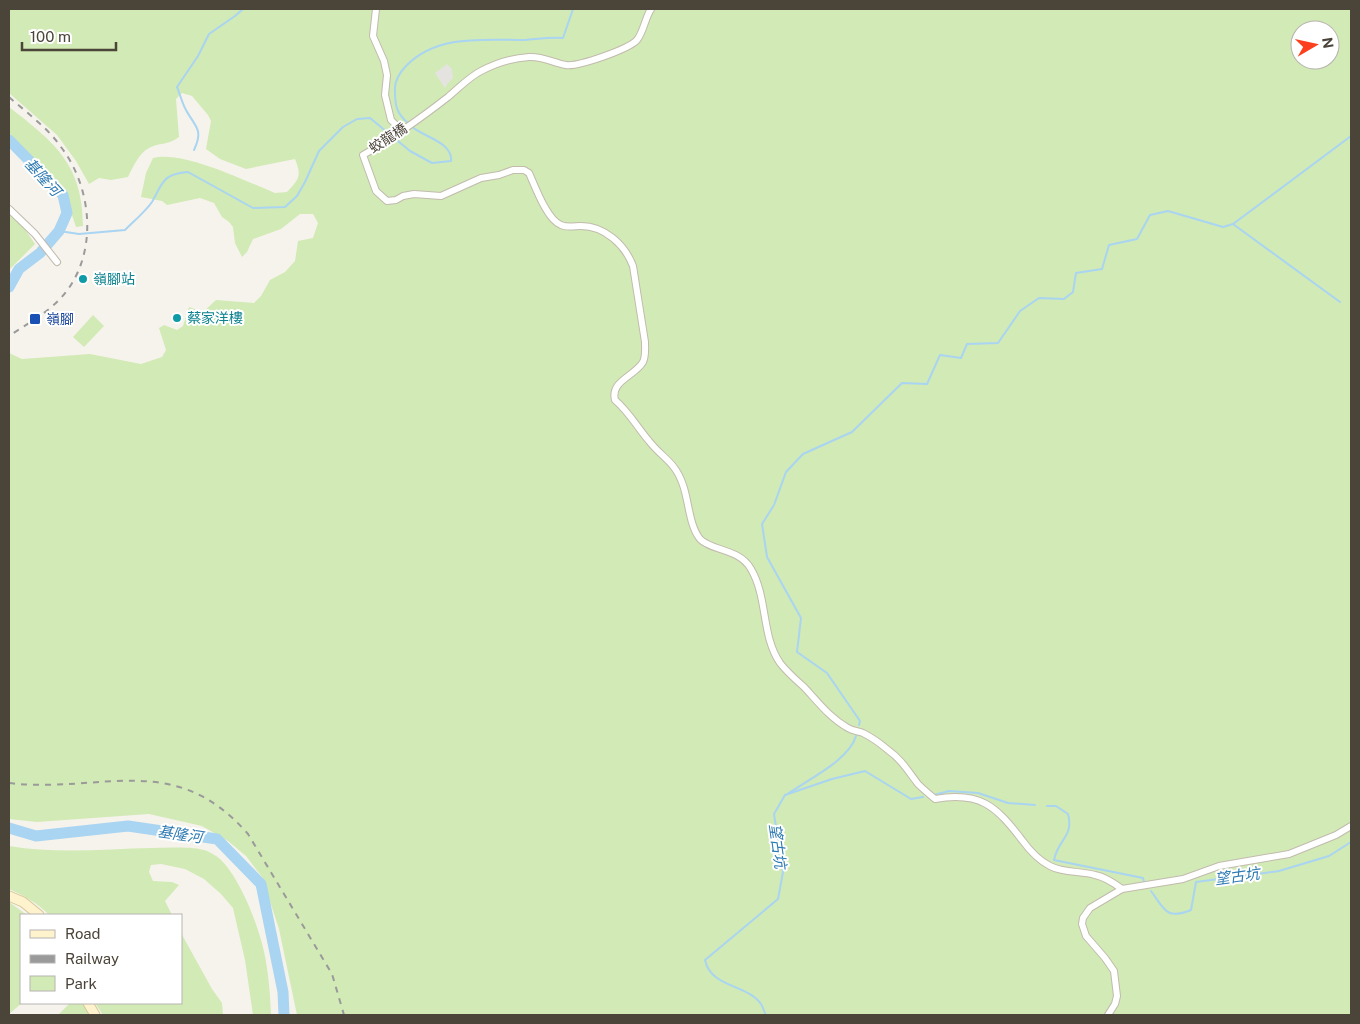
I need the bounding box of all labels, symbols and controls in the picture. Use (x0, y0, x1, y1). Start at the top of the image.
scale bar (22, 20, 116, 52)
north arrow (1290, 20, 1340, 70)
text: 100 m (30, 28, 71, 45)
text: N (1319, 36, 1337, 50)
street label: 蛟龍橋 (366, 120, 410, 156)
water label: 基隆河 (21, 155, 67, 201)
place label: 嶺腳站 (93, 271, 135, 287)
marker: 嶺腳站 (77, 273, 89, 285)
place label: 蔡家洋樓 (187, 310, 243, 326)
place label: 嶺腳 (46, 311, 74, 327)
marker: 嶺腳 (28, 312, 42, 326)
marker: 蔡家洋樓 (171, 312, 183, 324)
water label: 基隆河 (157, 822, 206, 846)
water label: 望古坑 (766, 823, 790, 871)
water label: 望古坑 (1214, 864, 1262, 888)
legend (20, 914, 182, 1004)
text: Road (65, 925, 101, 942)
text: Railway (65, 950, 119, 967)
text: Park (65, 975, 97, 992)

